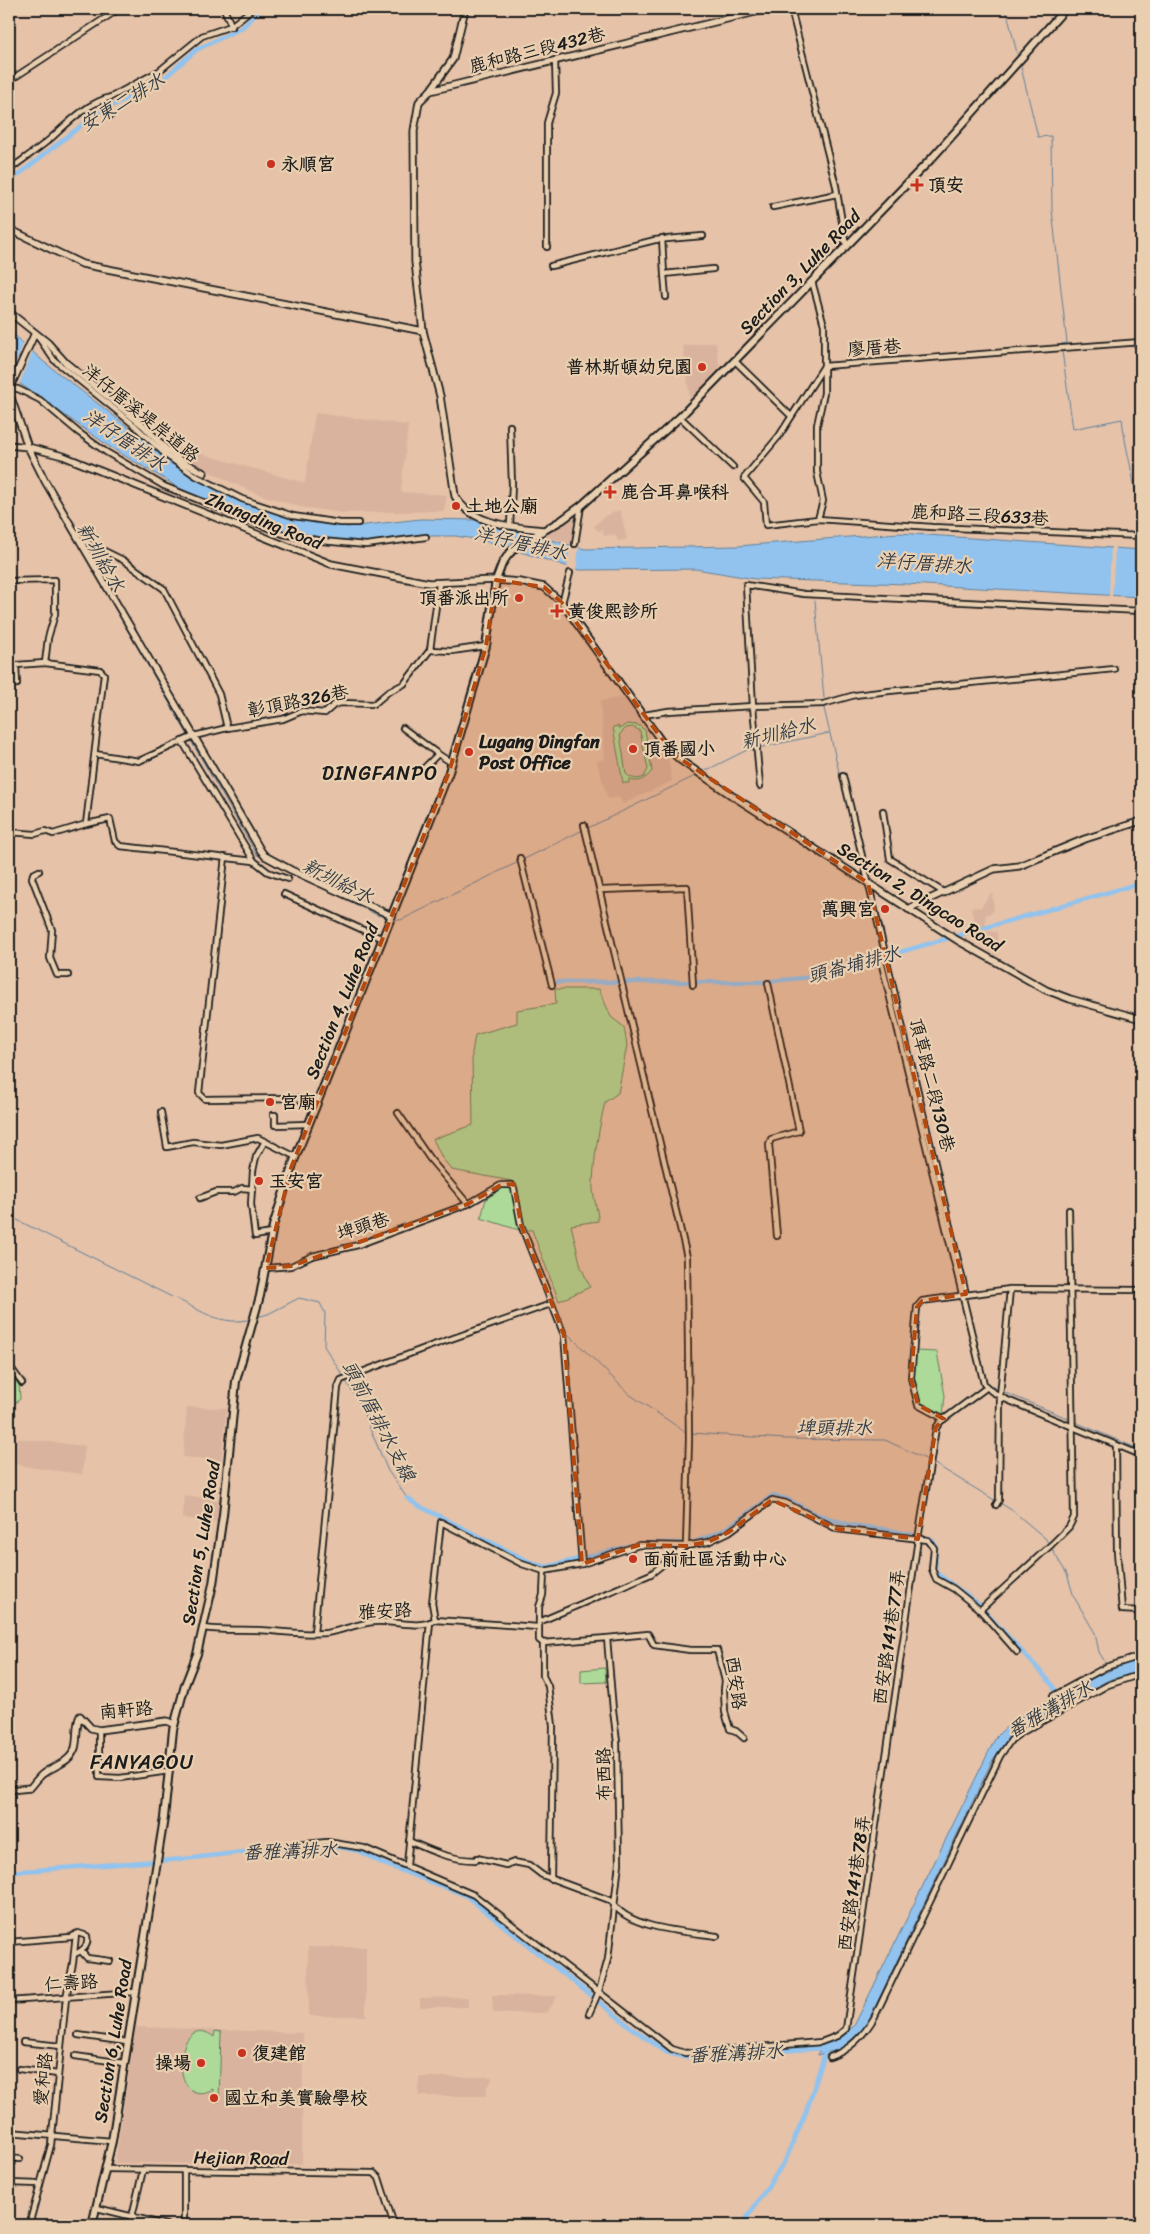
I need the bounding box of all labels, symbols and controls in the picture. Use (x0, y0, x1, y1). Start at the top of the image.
street label: 鹿和路三段432巷 (465, 18, 609, 82)
water label: 安東二排水 (73, 63, 172, 141)
place label: 永順宮 (281, 148, 335, 180)
marker: 永順宮 (265, 158, 277, 170)
place label: 頂安 (928, 169, 964, 201)
marker: 頂安 (910, 178, 924, 192)
street label: Section 3, Luhe Road (731, 201, 870, 342)
street label: 廖厝巷 (846, 330, 902, 366)
place label: 普林斯頓幼兒園 (566, 351, 692, 383)
street label: 洋仔厝溪堤岸道路 (75, 355, 207, 471)
marker: 普林斯頓幼兒園 (696, 361, 708, 373)
water label: 洋仔厝排水 (76, 400, 174, 481)
place label: 鹿合耳鼻喉科 (621, 476, 729, 508)
street label: Zhangding Road (200, 483, 329, 560)
marker: 鹿合耳鼻喉科 (603, 485, 617, 499)
place label: 土地公廟 (466, 490, 538, 522)
street label: 鹿和路三段633巷 (910, 495, 1050, 535)
marker: 土地公廟 (450, 500, 462, 512)
water label: 新圳給水 (68, 516, 135, 599)
water label: 洋仔厝排水 (471, 516, 572, 570)
water label: 洋仔厝排水 (875, 543, 974, 583)
place label: 頂番派出所 (419, 582, 509, 614)
marker: 頂番派出所 (513, 592, 525, 604)
place label: 黃俊熙診所 (568, 595, 658, 627)
marker: 黃俊熙診所 (550, 604, 564, 618)
street label: 彰頂路326巷 (245, 676, 351, 726)
water label: 新圳給水 (737, 708, 820, 758)
place label: Lugang Dingfan Post Office (479, 726, 600, 779)
place label: 頂番國小 (643, 733, 715, 765)
marker: 頂番國小 (627, 743, 639, 755)
marker: Lugang Dingfan Post Office (463, 746, 475, 758)
district label: DINGFANPO (322, 756, 438, 791)
street label: Section 2, Dingcao Road (831, 833, 1010, 962)
water label: 新圳給水 (297, 849, 380, 913)
place label: 萬興宮 (821, 893, 875, 925)
marker: 萬興宮 (879, 903, 891, 915)
street label: Section 4, Luhe Road (296, 917, 389, 1084)
water label: 頭崙埔排水 (804, 936, 905, 992)
street label: 頂草路二段130巷 (900, 1015, 964, 1155)
place label: 宮廟 (280, 1086, 316, 1118)
marker: 宮廟 (264, 1096, 276, 1108)
place label: 玉安宮 (269, 1165, 323, 1197)
marker: 玉安宮 (253, 1175, 265, 1187)
street label: 埤頭巷 (333, 1203, 393, 1249)
water label: 頭前厝排水支線 (333, 1355, 425, 1488)
water label: 埤頭排水 (796, 1411, 873, 1444)
street label: Section 5, Luhe Road (172, 1457, 230, 1627)
place label: 面前社區活動中心 (643, 1543, 787, 1575)
marker: 面前社區活動中心 (627, 1553, 639, 1565)
street label: 西安路141巷77弄 (864, 1567, 914, 1707)
street label: 雅安路 (357, 1594, 413, 1628)
street label: 西安路 (716, 1654, 756, 1712)
water label: 番雅溝排水 (1001, 1670, 1100, 1747)
street label: 南軒路 (98, 1692, 154, 1728)
district label: FANYAGOU (90, 1745, 194, 1780)
street label: 布西路 (588, 1747, 620, 1801)
street label: 西安路141巷78弄 (829, 1813, 879, 1953)
water label: 番雅溝排水 (242, 1833, 339, 1869)
street label: Section 6, Luhe Road (84, 1955, 142, 2125)
street label: 仁壽路 (43, 1965, 99, 2001)
water label: 番雅溝排水 (688, 2034, 785, 2072)
place label: 復建館 (252, 2037, 306, 2069)
place label: 操場 (155, 2047, 191, 2079)
marker: 復建館 (236, 2047, 248, 2059)
street label: 愛和路 (24, 2050, 62, 2108)
marker: 操場 (195, 2057, 207, 2069)
place label: 國立和美實驗學校 (224, 2082, 368, 2114)
marker: 國立和美實驗學校 (208, 2092, 220, 2104)
street label: Hejian Road (193, 2141, 290, 2175)

